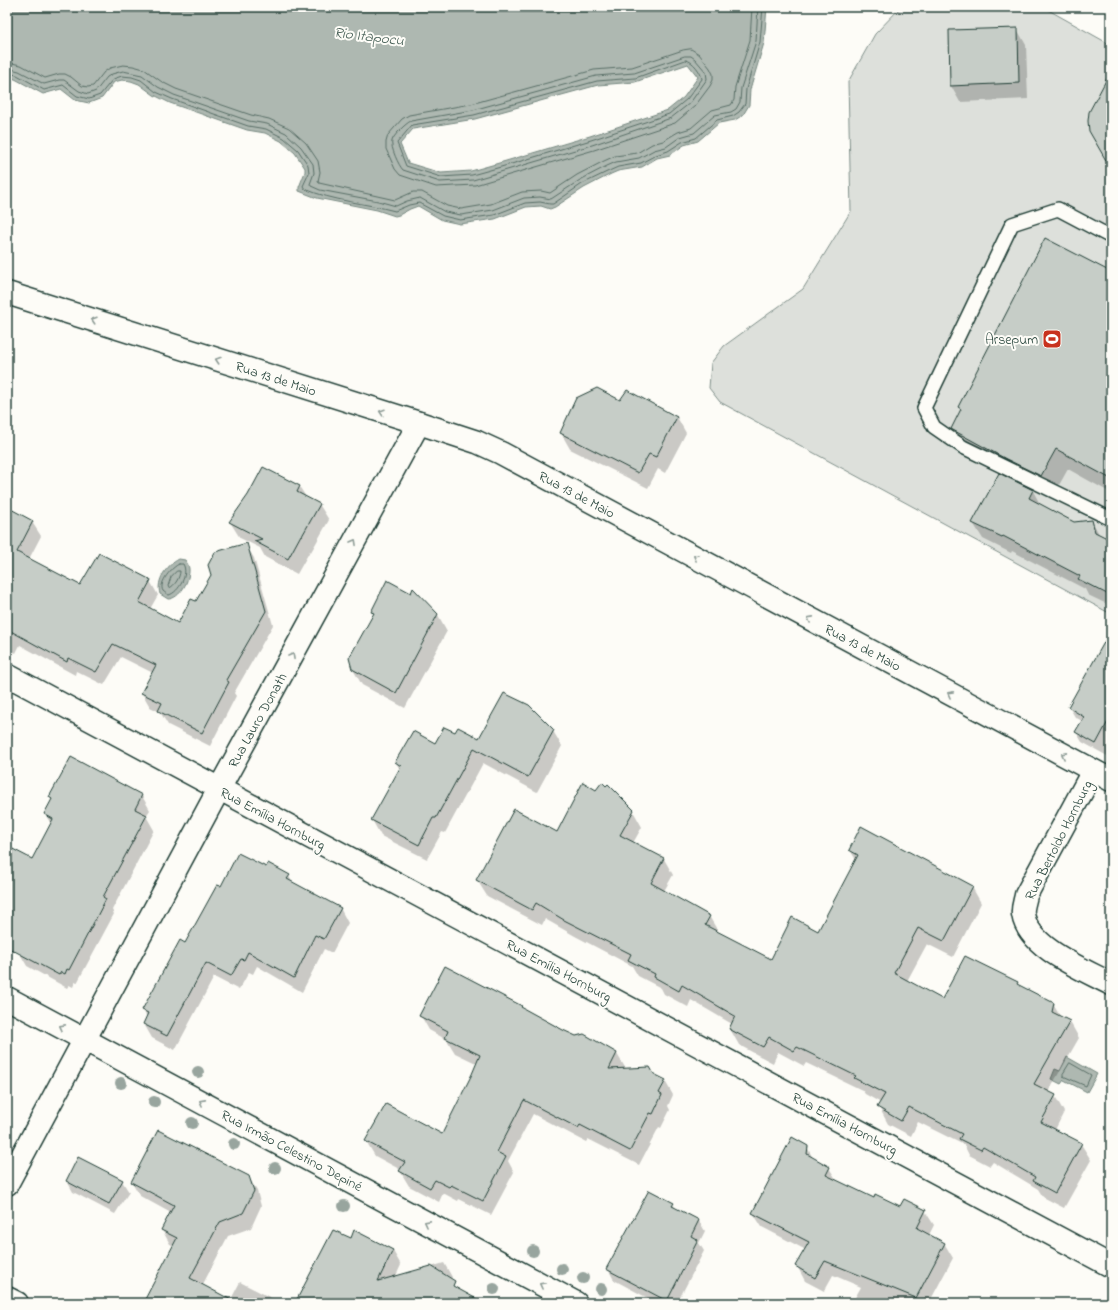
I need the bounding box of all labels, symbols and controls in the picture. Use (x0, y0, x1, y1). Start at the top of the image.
water label: Rio Itapocu (333, 22, 406, 52)
one-way arrow (91, 316, 98, 325)
sports icon: Arsepum (1041, 328, 1063, 350)
place label: Arsepum (985, 330, 1038, 351)
one-way arrow (215, 356, 222, 364)
street label: Rua 13 de Maio (232, 356, 319, 402)
one-way arrow (379, 408, 386, 416)
street label: Rua 13 de Maio (534, 466, 618, 524)
one-way arrow (349, 539, 357, 547)
one-way arrow (693, 555, 700, 562)
one-way arrow (807, 616, 815, 624)
street label: Rua 13 de Maio (820, 619, 904, 677)
one-way arrow (287, 653, 294, 661)
street label: Rua Lauro Donath (223, 669, 293, 772)
one-way arrow (946, 691, 954, 698)
one-way arrow (1061, 752, 1068, 760)
street label: Rua Bertoldo Hornburg (1020, 777, 1100, 905)
street label: Rua Emília Hornburg (215, 783, 329, 857)
street label: Rua Emília Hornburg (501, 935, 615, 1009)
one-way arrow (59, 1025, 67, 1032)
street label: Rua Emília Hornburg (787, 1088, 901, 1162)
one-way arrow (199, 1099, 206, 1107)
street label: Rua Irmão Celestino Depiné (217, 1105, 366, 1198)
one-way arrow (424, 1220, 431, 1228)
one-way arrow (539, 1282, 546, 1289)

